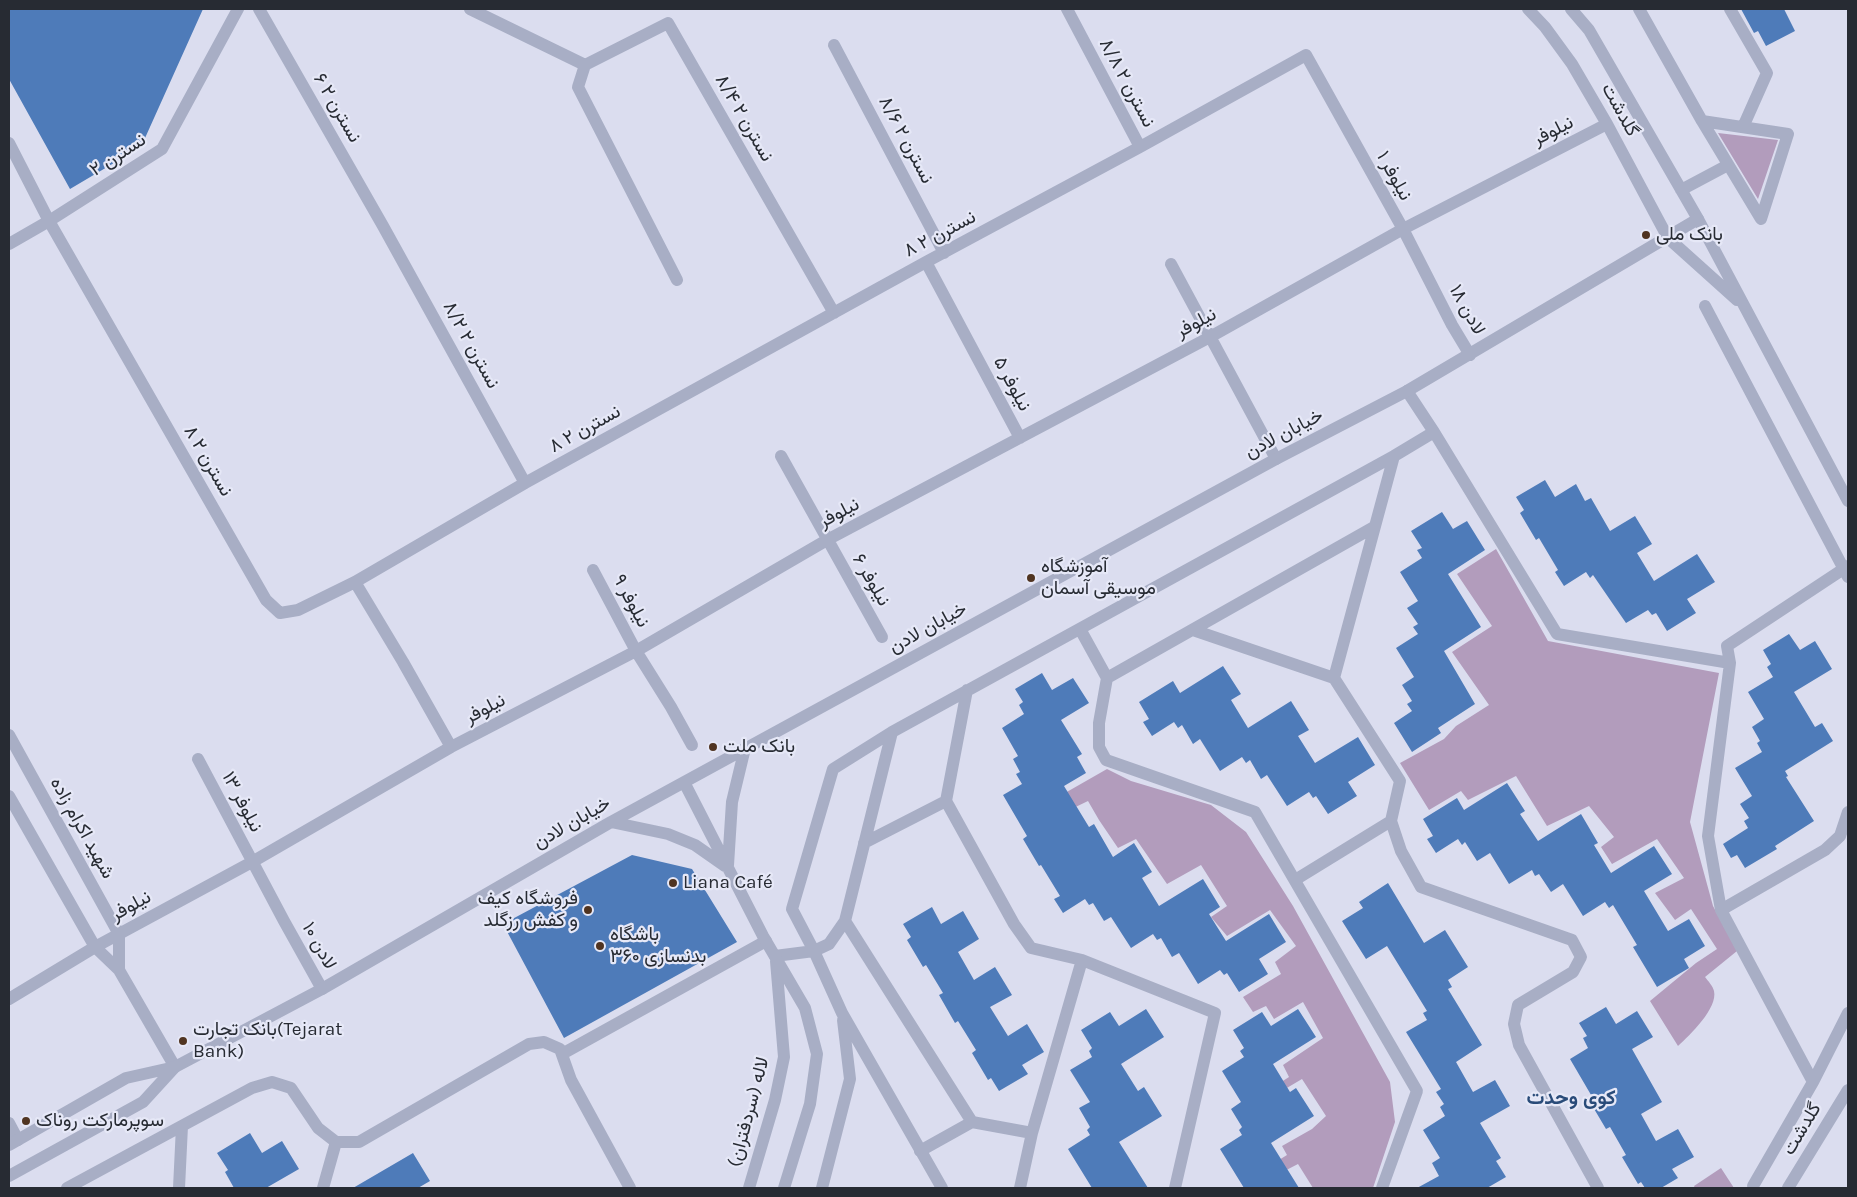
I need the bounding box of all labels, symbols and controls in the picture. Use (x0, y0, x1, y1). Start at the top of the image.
street label: ۸/۸ نسترن ۲ (1094, 35, 1160, 131)
street label: ۶ نسترن ۲ (308, 69, 366, 147)
street label: ۸/۴ نسترن ۲ (710, 70, 778, 166)
street label: گلدشت (1596, 79, 1644, 141)
street label: ۸/۶ نسترن ۲ (874, 92, 938, 188)
street label: نیلوفر (1529, 111, 1577, 151)
street label: نسترن ۲ (86, 128, 150, 182)
street label: ۱ نیلوفر (1371, 147, 1417, 205)
street label: ۸ نسترن ۲ (900, 206, 980, 262)
place label: بانک ملی (1656, 224, 1723, 246)
marker: بانک ملی (1640, 229, 1652, 241)
street label: ۱۸ لادن (1444, 281, 1490, 339)
street label: ۸/۲ نسترن ۲ (438, 297, 504, 393)
street label: نیلوفر (1172, 303, 1220, 343)
street label: ۵ نیلوفر (988, 353, 1036, 415)
street label: ۸ نسترن ۲ (545, 400, 625, 458)
street label: خیابان لادن (1241, 404, 1327, 464)
street label: ۸ نسترن ۲ (179, 421, 237, 501)
street label: نیلوفر (815, 493, 863, 533)
street label: ۶ نیلوفر (847, 550, 895, 610)
place label: آموزشگاه موسیقی آسمان (1041, 556, 1156, 600)
street label: ۹ نیلوفر (608, 571, 654, 631)
marker: آموزشگاه موسیقی آسمان (1025, 572, 1037, 584)
street label: خیابان لادن (885, 597, 971, 659)
street label: نیلوفر (461, 689, 509, 729)
place label: بانک ملت (723, 736, 795, 758)
marker: بانک ملت (707, 741, 719, 753)
street label: ۱۳ نیلوفر (217, 768, 267, 836)
street label: شهید اکرام زاده (45, 773, 119, 883)
street label: خیابان لادن (529, 792, 615, 854)
place label: Liana Café (683, 872, 773, 894)
marker: Liana Café (667, 877, 679, 889)
street label: نیلوفر (107, 886, 155, 926)
place label: فروشگاه کیف و کفش رزگلد (478, 888, 578, 932)
marker: فروشگاه کیف و کفش رزگلد (582, 904, 594, 916)
street label: ۱۰ لادن (297, 918, 341, 974)
place label: باشگاه بدنسازی ۳۶۰ (610, 924, 706, 968)
marker: باشگاه بدنسازی ۳۶۰ (594, 940, 606, 952)
place label: بانک تجارت(Tejarat Bank) (193, 1019, 342, 1063)
marker: بانک تجارت(Tejarat Bank) (177, 1035, 189, 1047)
street label: لاله (سردفتران) (723, 1055, 775, 1169)
district label: کوی وحدت (1526, 1086, 1616, 1110)
street label: گلدشت (1777, 1099, 1827, 1159)
place label: سوپرمارکت روناک (36, 1110, 164, 1132)
marker: سوپرمارکت روناک (20, 1115, 32, 1127)

